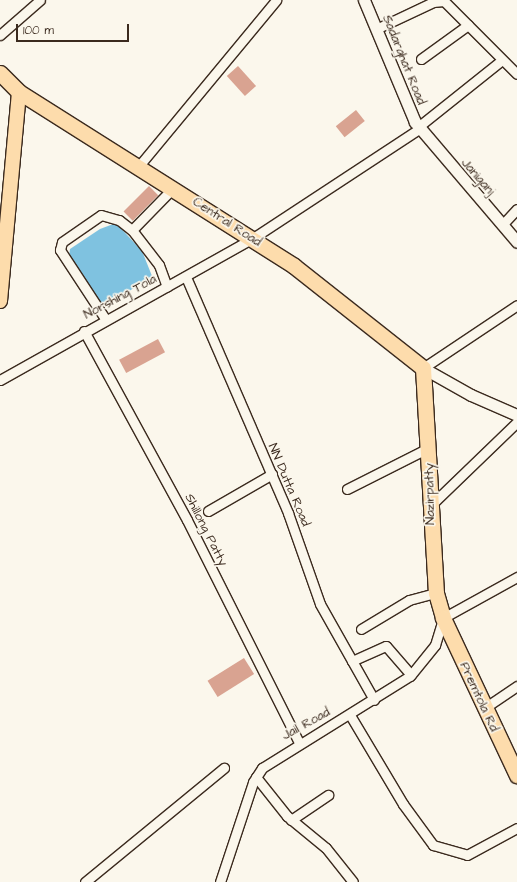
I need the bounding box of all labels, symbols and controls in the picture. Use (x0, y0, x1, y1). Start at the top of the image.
street label: Sadarghat Road (379, 13, 429, 107)
scale bar (18, 16, 131, 42)
text: 100 m (23, 22, 54, 39)
street label: Janiganj (458, 155, 498, 199)
street label: Central Road (190, 194, 264, 250)
street label: Norshing Tola (81, 271, 159, 323)
street label: NN Dutta Road (264, 441, 314, 529)
street label: Nazirpatty (422, 463, 438, 525)
street label: Shillong Patty (181, 491, 231, 569)
street label: Premtola Rd (456, 660, 502, 734)
street label: Jail Road (279, 704, 333, 744)

